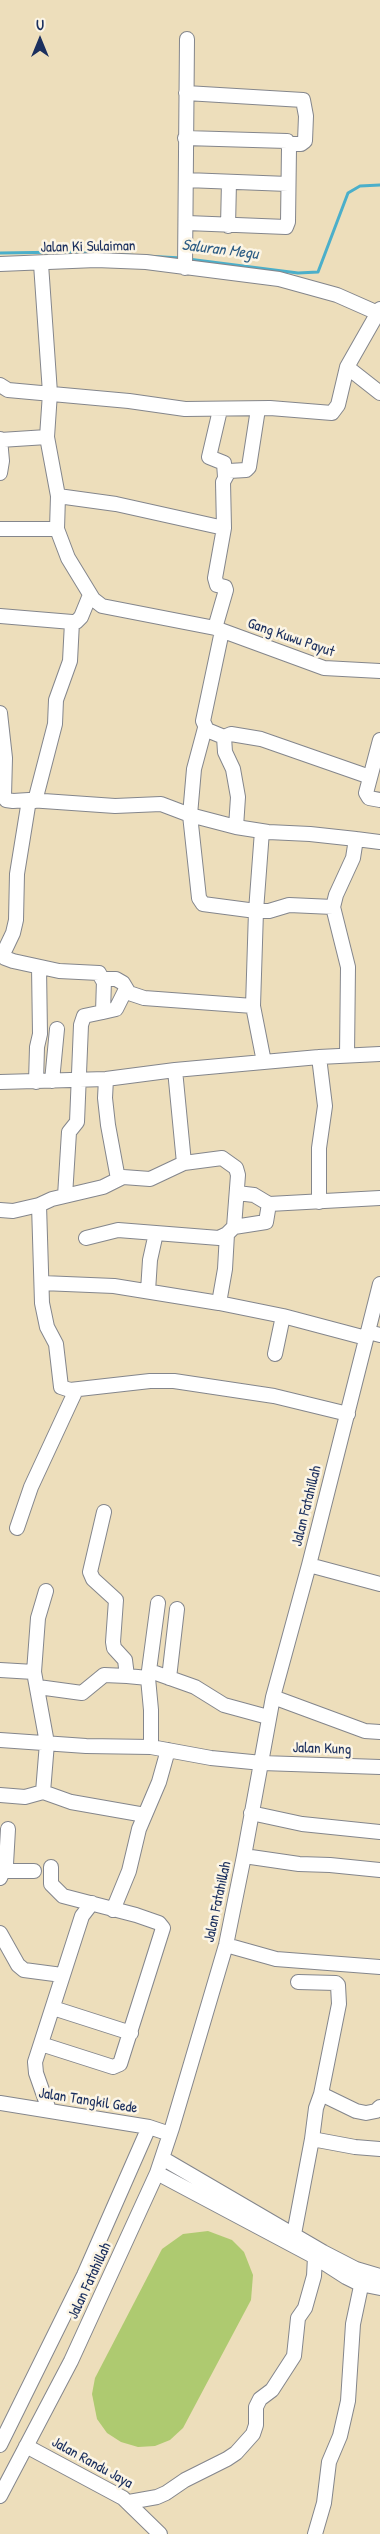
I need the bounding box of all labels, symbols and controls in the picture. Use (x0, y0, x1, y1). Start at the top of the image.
north arrow (15, 15, 65, 65)
text: U (36, 15, 44, 34)
water label: Saluran Megu (181, 236, 259, 264)
street label: Jalan Ki Sulaiman (40, 237, 136, 257)
street label: Gang Kuwu Payut (245, 615, 337, 661)
street label: Jalan Fatahillah (288, 1464, 326, 1548)
street label: Jalan Kung (292, 1739, 352, 1759)
street label: Jalan Fatahillah (201, 1860, 235, 1944)
street label: Jalan Tangkil Gede (37, 2084, 139, 2118)
street label: Jalan Fatahillah (64, 2240, 116, 2322)
street label: Jalan Randu Jaya (48, 2433, 136, 2493)

